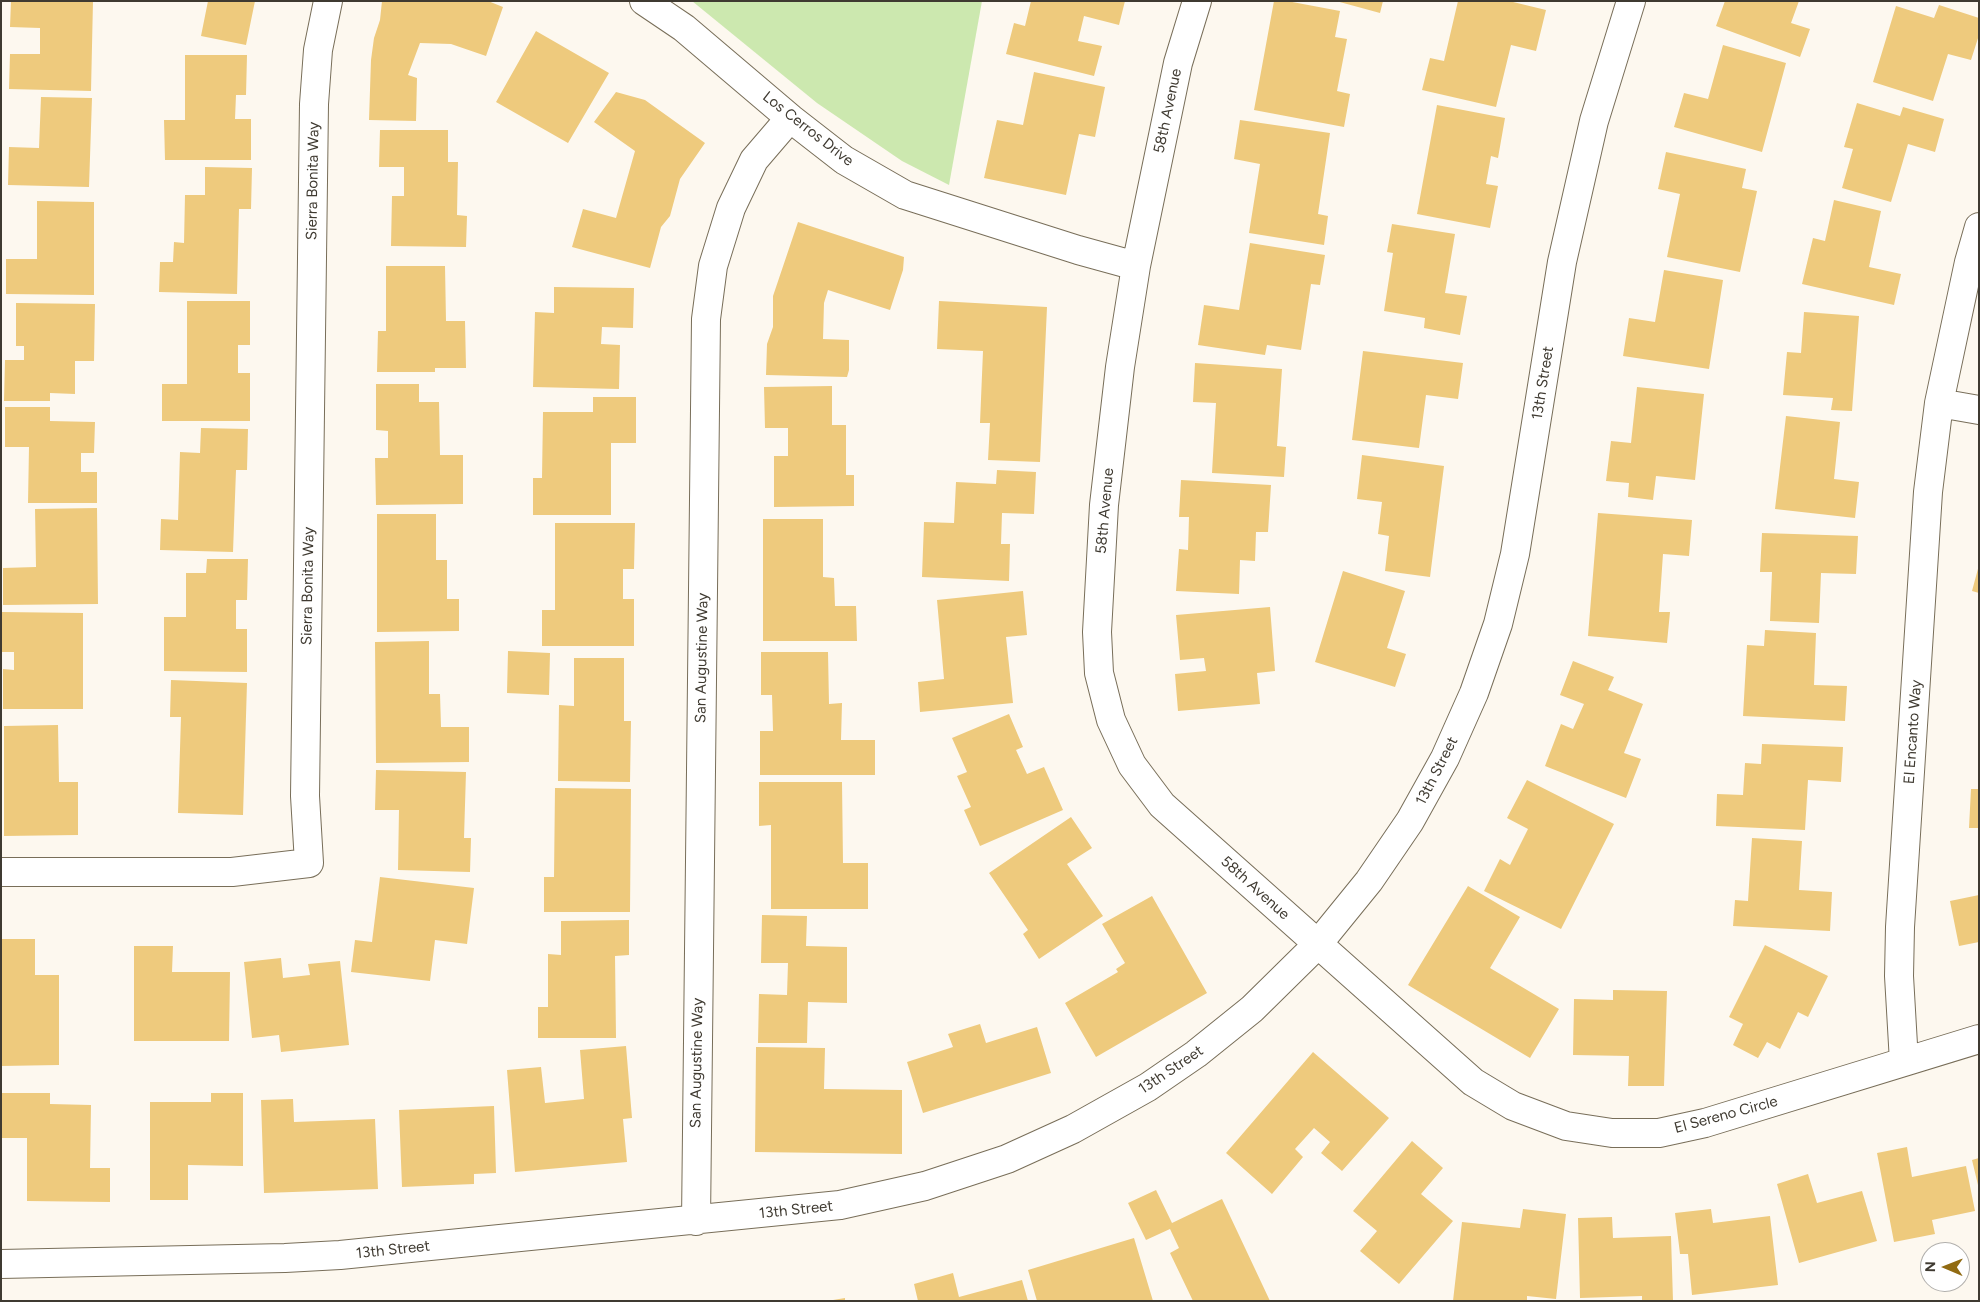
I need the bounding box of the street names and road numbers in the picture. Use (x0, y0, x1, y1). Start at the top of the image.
street label: 58th Avenue (1150, 67, 1186, 155)
street label: Los Cerros Drive (759, 88, 857, 170)
street label: Sierra Bonita Way (303, 122, 323, 240)
street label: 13th Street (1528, 345, 1558, 421)
street label: 58th Avenue (1092, 467, 1118, 555)
street label: Sierra Bonita Way (298, 527, 318, 645)
street label: San Augustine Way (692, 593, 712, 723)
street label: El Encanto Way (1900, 679, 1926, 785)
street label: 13th Street (1412, 734, 1462, 808)
street label: 58th Avenue (1217, 852, 1293, 924)
street label: San Augustine Way (687, 998, 707, 1128)
street label: 13th Street (1135, 1042, 1207, 1098)
street label: El Sereno Circle (1672, 1093, 1780, 1137)
street label: 13th Street (758, 1197, 834, 1223)
street label: 13th Street (355, 1237, 431, 1263)

